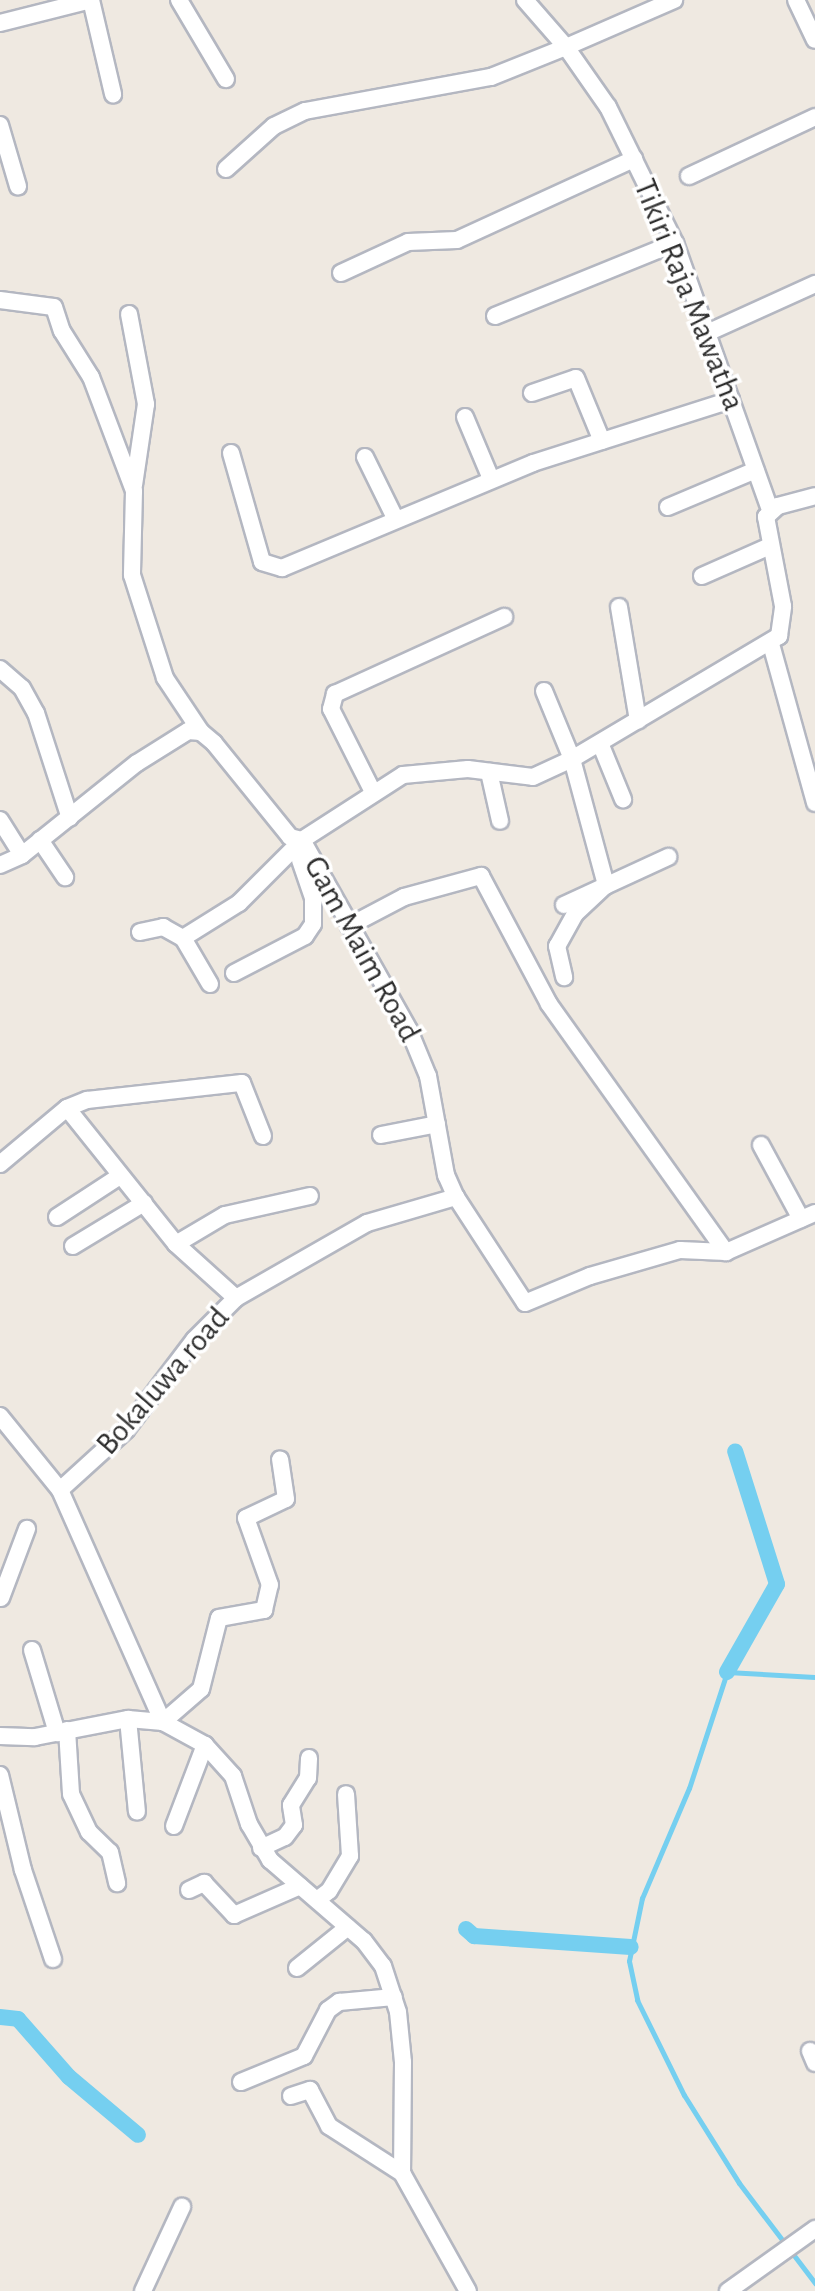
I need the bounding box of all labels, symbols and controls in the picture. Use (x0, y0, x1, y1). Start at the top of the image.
street label: Tikiri Raja Mawatha (625, 174, 753, 416)
street label: Gam Maim Road (295, 850, 429, 1048)
street label: Bokaluwa road (88, 1299, 238, 1463)

